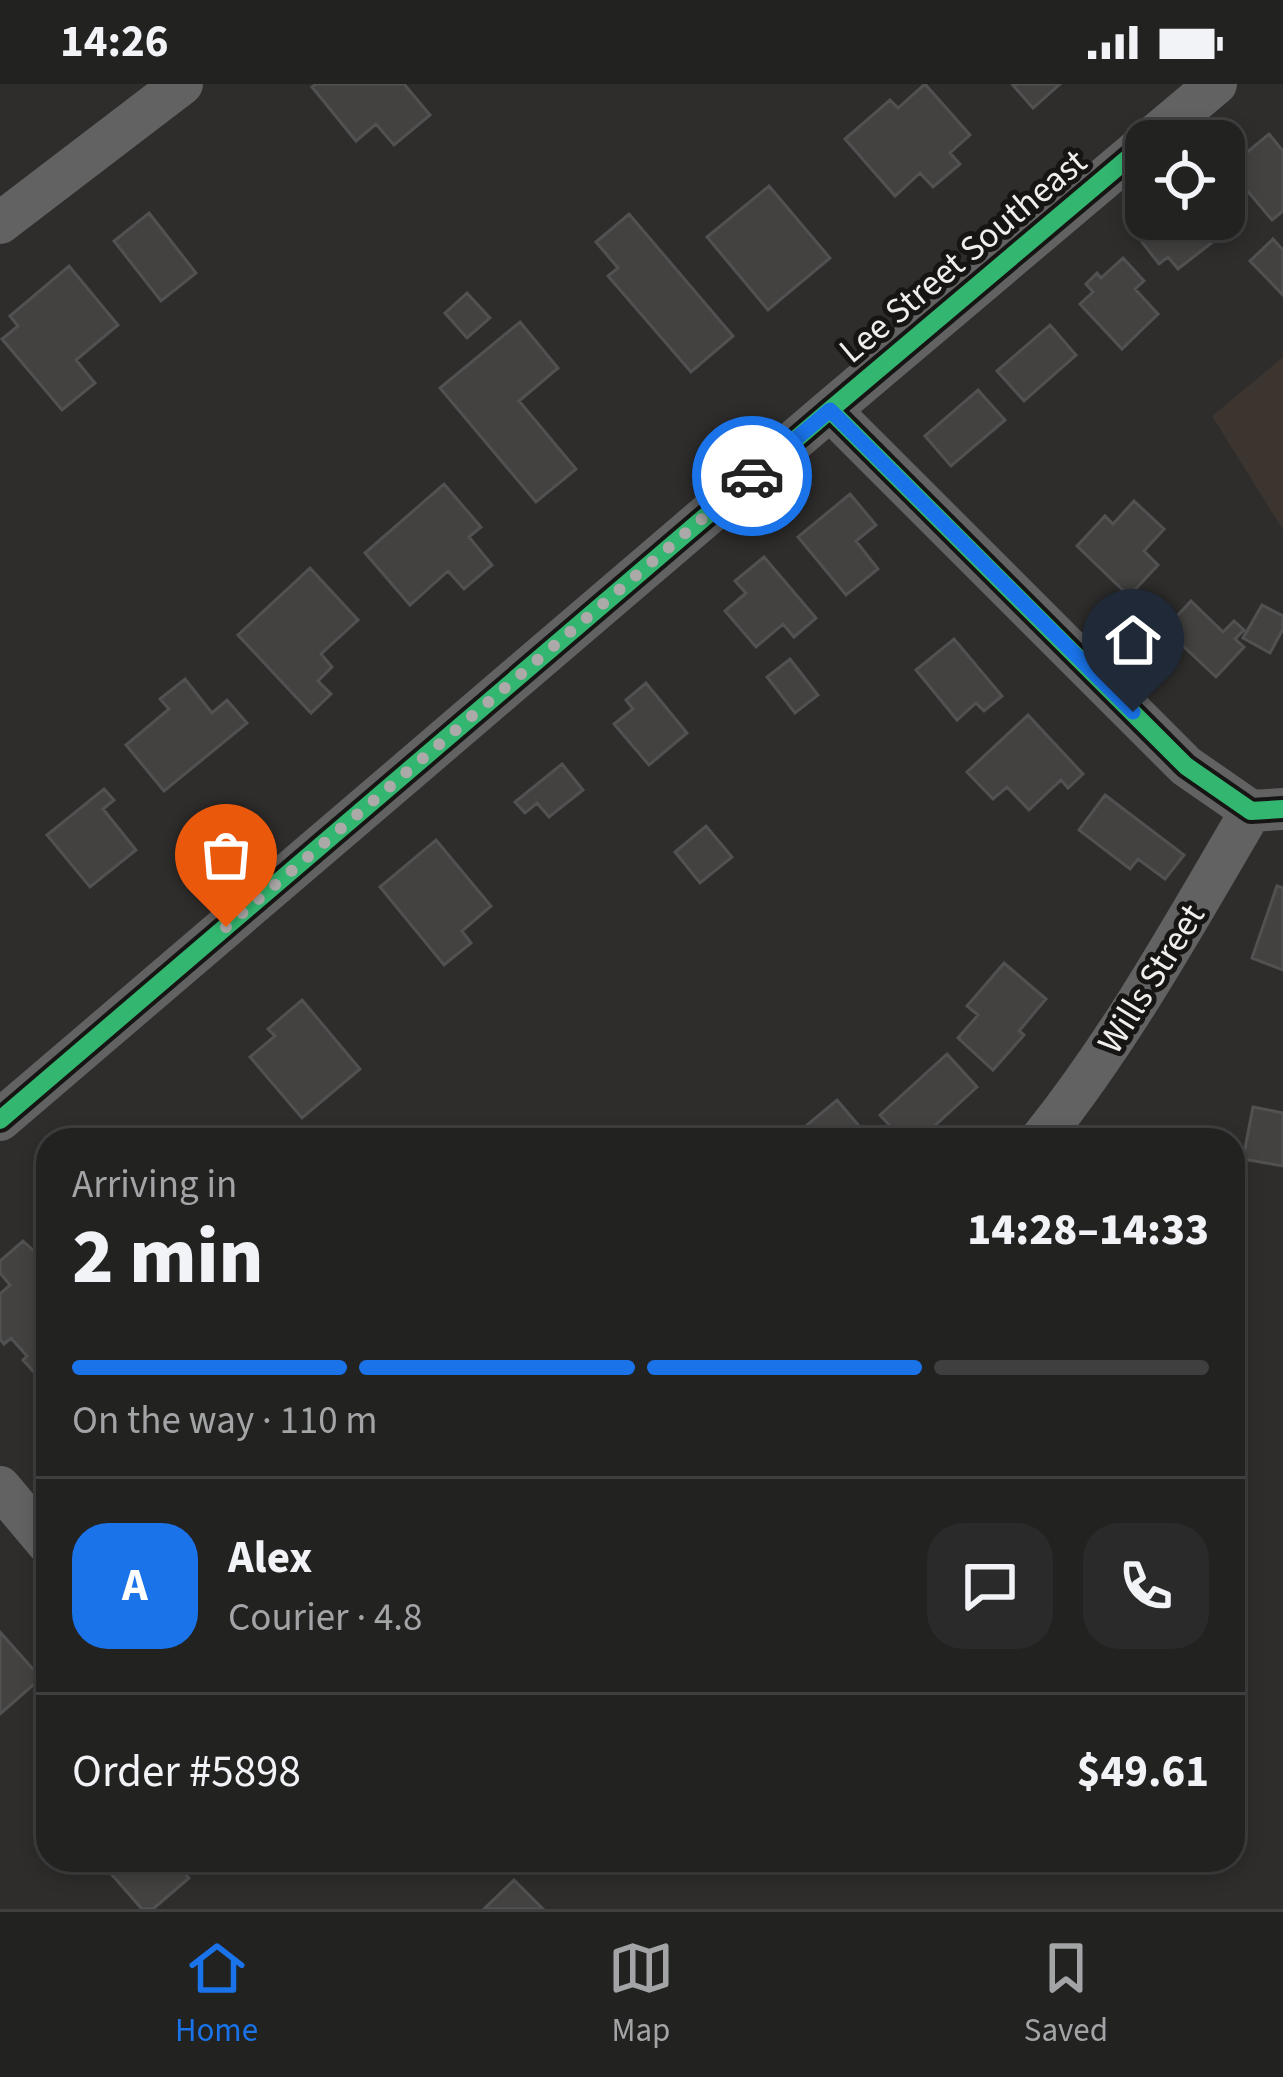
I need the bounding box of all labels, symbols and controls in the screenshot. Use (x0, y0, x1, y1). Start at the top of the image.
text: 14:26 (60, 10, 169, 74)
map controls (1125, 120, 1245, 240)
button: locate (1125, 120, 1245, 240)
street label: Lee Street Southeast (828, 137, 1098, 375)
courier (692, 416, 812, 536)
icon: car (719, 443, 785, 509)
pin (1082, 589, 1184, 712)
icon: home (1100, 607, 1166, 673)
pin (175, 804, 277, 927)
icon: bag (193, 822, 259, 888)
street label: Wills Street (1085, 894, 1217, 1064)
text: Arriving in (72, 1157, 237, 1213)
text: 14:28–14:33 (967, 1198, 1209, 1262)
text: 2 min (72, 1202, 264, 1313)
text: On the way · 110 m (72, 1393, 378, 1449)
button: chat (927, 1523, 1053, 1649)
button: phone (1083, 1523, 1209, 1649)
text: Alex (228, 1526, 312, 1590)
text: A (122, 1554, 148, 1618)
text: Courier · 4.8 (228, 1590, 422, 1646)
text: Order #5898 (72, 1740, 301, 1804)
text: $49.61 (1077, 1740, 1209, 1804)
tab: Home (175, 1935, 258, 2054)
tab: Map (608, 1935, 674, 2054)
tab: Saved (1024, 1935, 1108, 2054)

